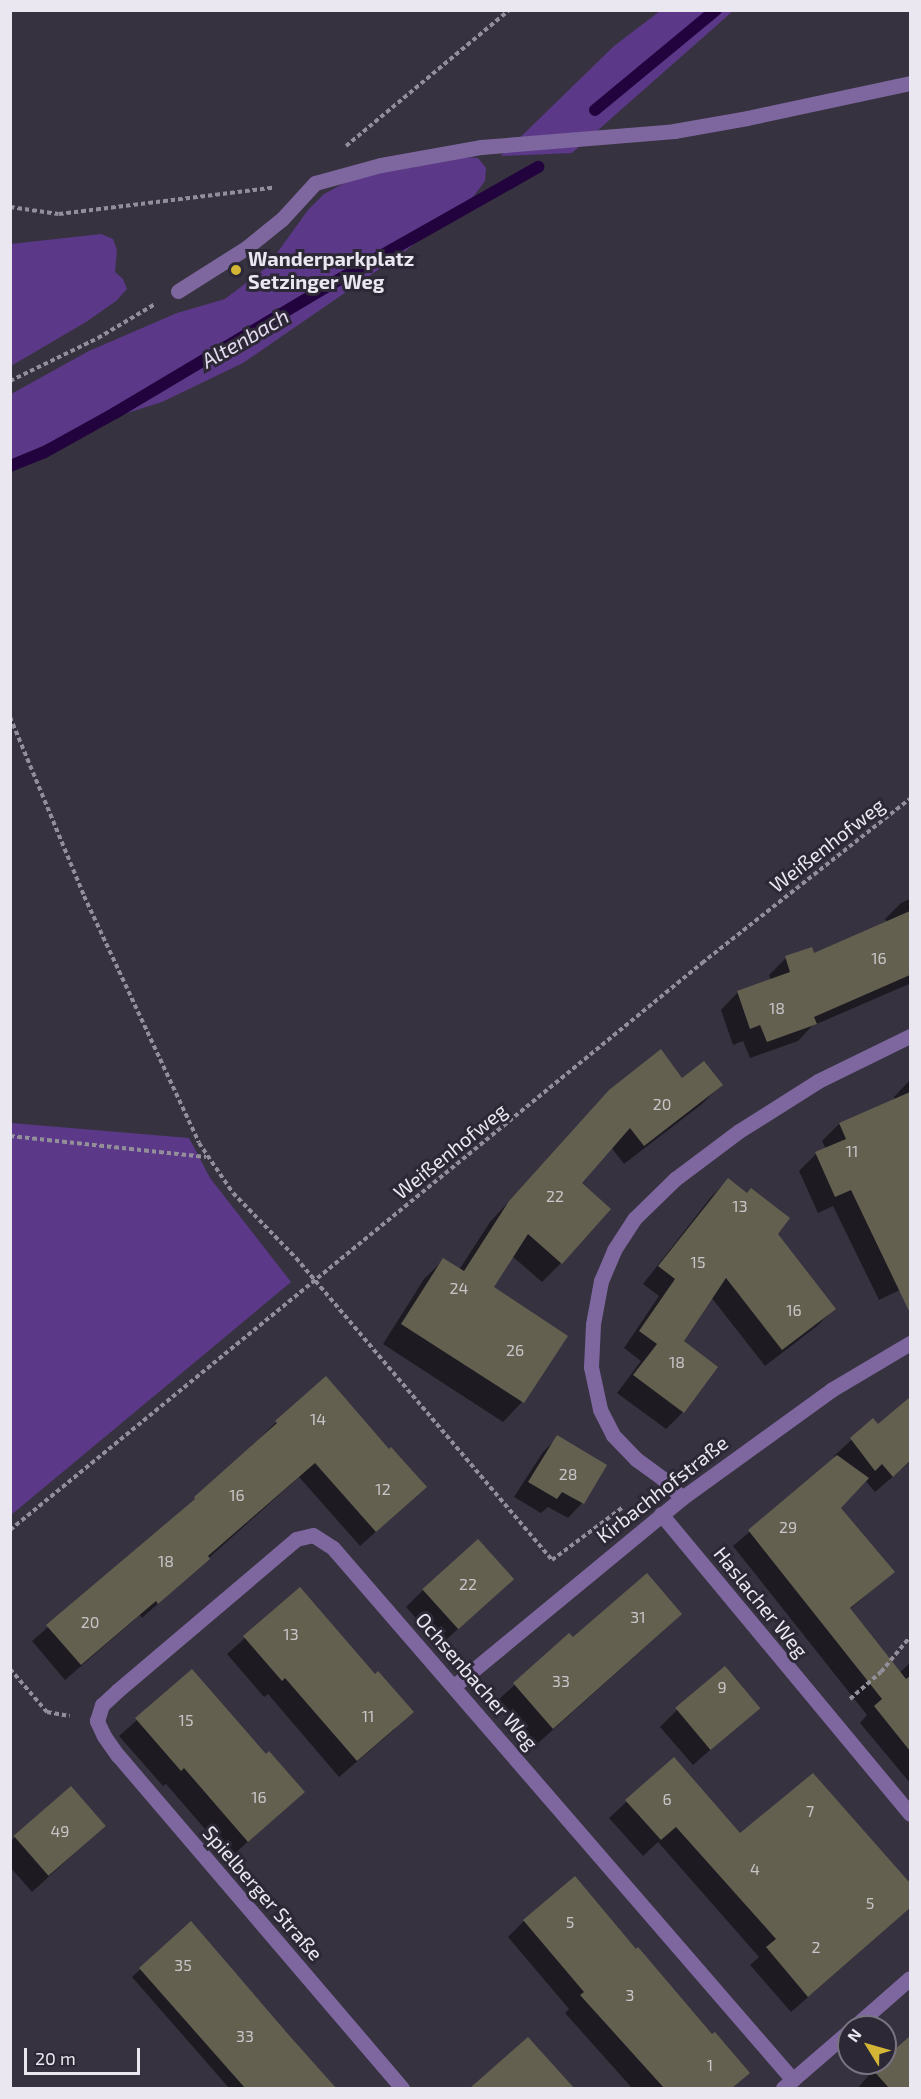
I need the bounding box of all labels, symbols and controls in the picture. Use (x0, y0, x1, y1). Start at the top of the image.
place label: Wanderparkplatz Setzinger Weg (248, 246, 414, 293)
marker: Wanderparkplatz Setzinger Weg (229, 263, 243, 277)
water label: Altenbach (197, 303, 293, 373)
street label: Weißenhofweg (765, 793, 889, 897)
house number: 16 (871, 948, 887, 968)
house number: 18 (769, 998, 785, 1018)
house number: 20 (653, 1094, 671, 1114)
street label: Weißenhofweg (388, 1098, 512, 1204)
house number: 11 (846, 1141, 858, 1161)
house number: 22 (546, 1186, 564, 1206)
house number: 13 (732, 1196, 748, 1216)
house number: 15 (691, 1252, 705, 1272)
house number: 24 (450, 1278, 468, 1298)
house number: 16 (786, 1300, 802, 1320)
house number: 26 (506, 1340, 524, 1360)
house number: 18 (669, 1352, 685, 1372)
house number: 14 (310, 1409, 326, 1429)
street label: Kirbachhofstraße (592, 1430, 732, 1548)
house number: 28 (559, 1464, 577, 1484)
house number: 12 (375, 1479, 391, 1499)
house number: 16 (229, 1485, 245, 1505)
house number: 29 (779, 1517, 797, 1537)
street label: Haslacher Weg (709, 1541, 813, 1663)
house number: 18 (158, 1551, 174, 1571)
house number: 22 (459, 1574, 477, 1594)
street label: Ochsenbacher Weg (411, 1607, 543, 1755)
house number: 31 (630, 1607, 646, 1627)
house number: 20 (81, 1612, 99, 1632)
house number: 13 (283, 1624, 299, 1644)
house number: 33 (552, 1671, 570, 1691)
house number: 9 (717, 1677, 727, 1697)
house number: 11 (362, 1706, 374, 1726)
house number: 15 (179, 1710, 193, 1730)
house number: 16 (251, 1787, 267, 1807)
house number: 6 (662, 1789, 672, 1809)
house number: 7 (806, 1801, 814, 1821)
house number: 49 (51, 1821, 69, 1841)
street label: Spielberger Straße (198, 1821, 328, 1965)
house number: 4 (750, 1859, 760, 1879)
house number: 5 (866, 1893, 874, 1913)
house number: 5 (566, 1912, 574, 1932)
house number: 2 (812, 1937, 820, 1957)
house number: 35 (174, 1955, 192, 1975)
house number: 3 (626, 1985, 634, 2005)
north arrow (837, 2015, 897, 2075)
text: N (843, 2025, 865, 2045)
house number: 33 (236, 2026, 254, 2046)
scale bar (27, 2036, 142, 2074)
text: 20 m (35, 2047, 76, 2069)
house number: 1 (707, 2055, 713, 2075)

